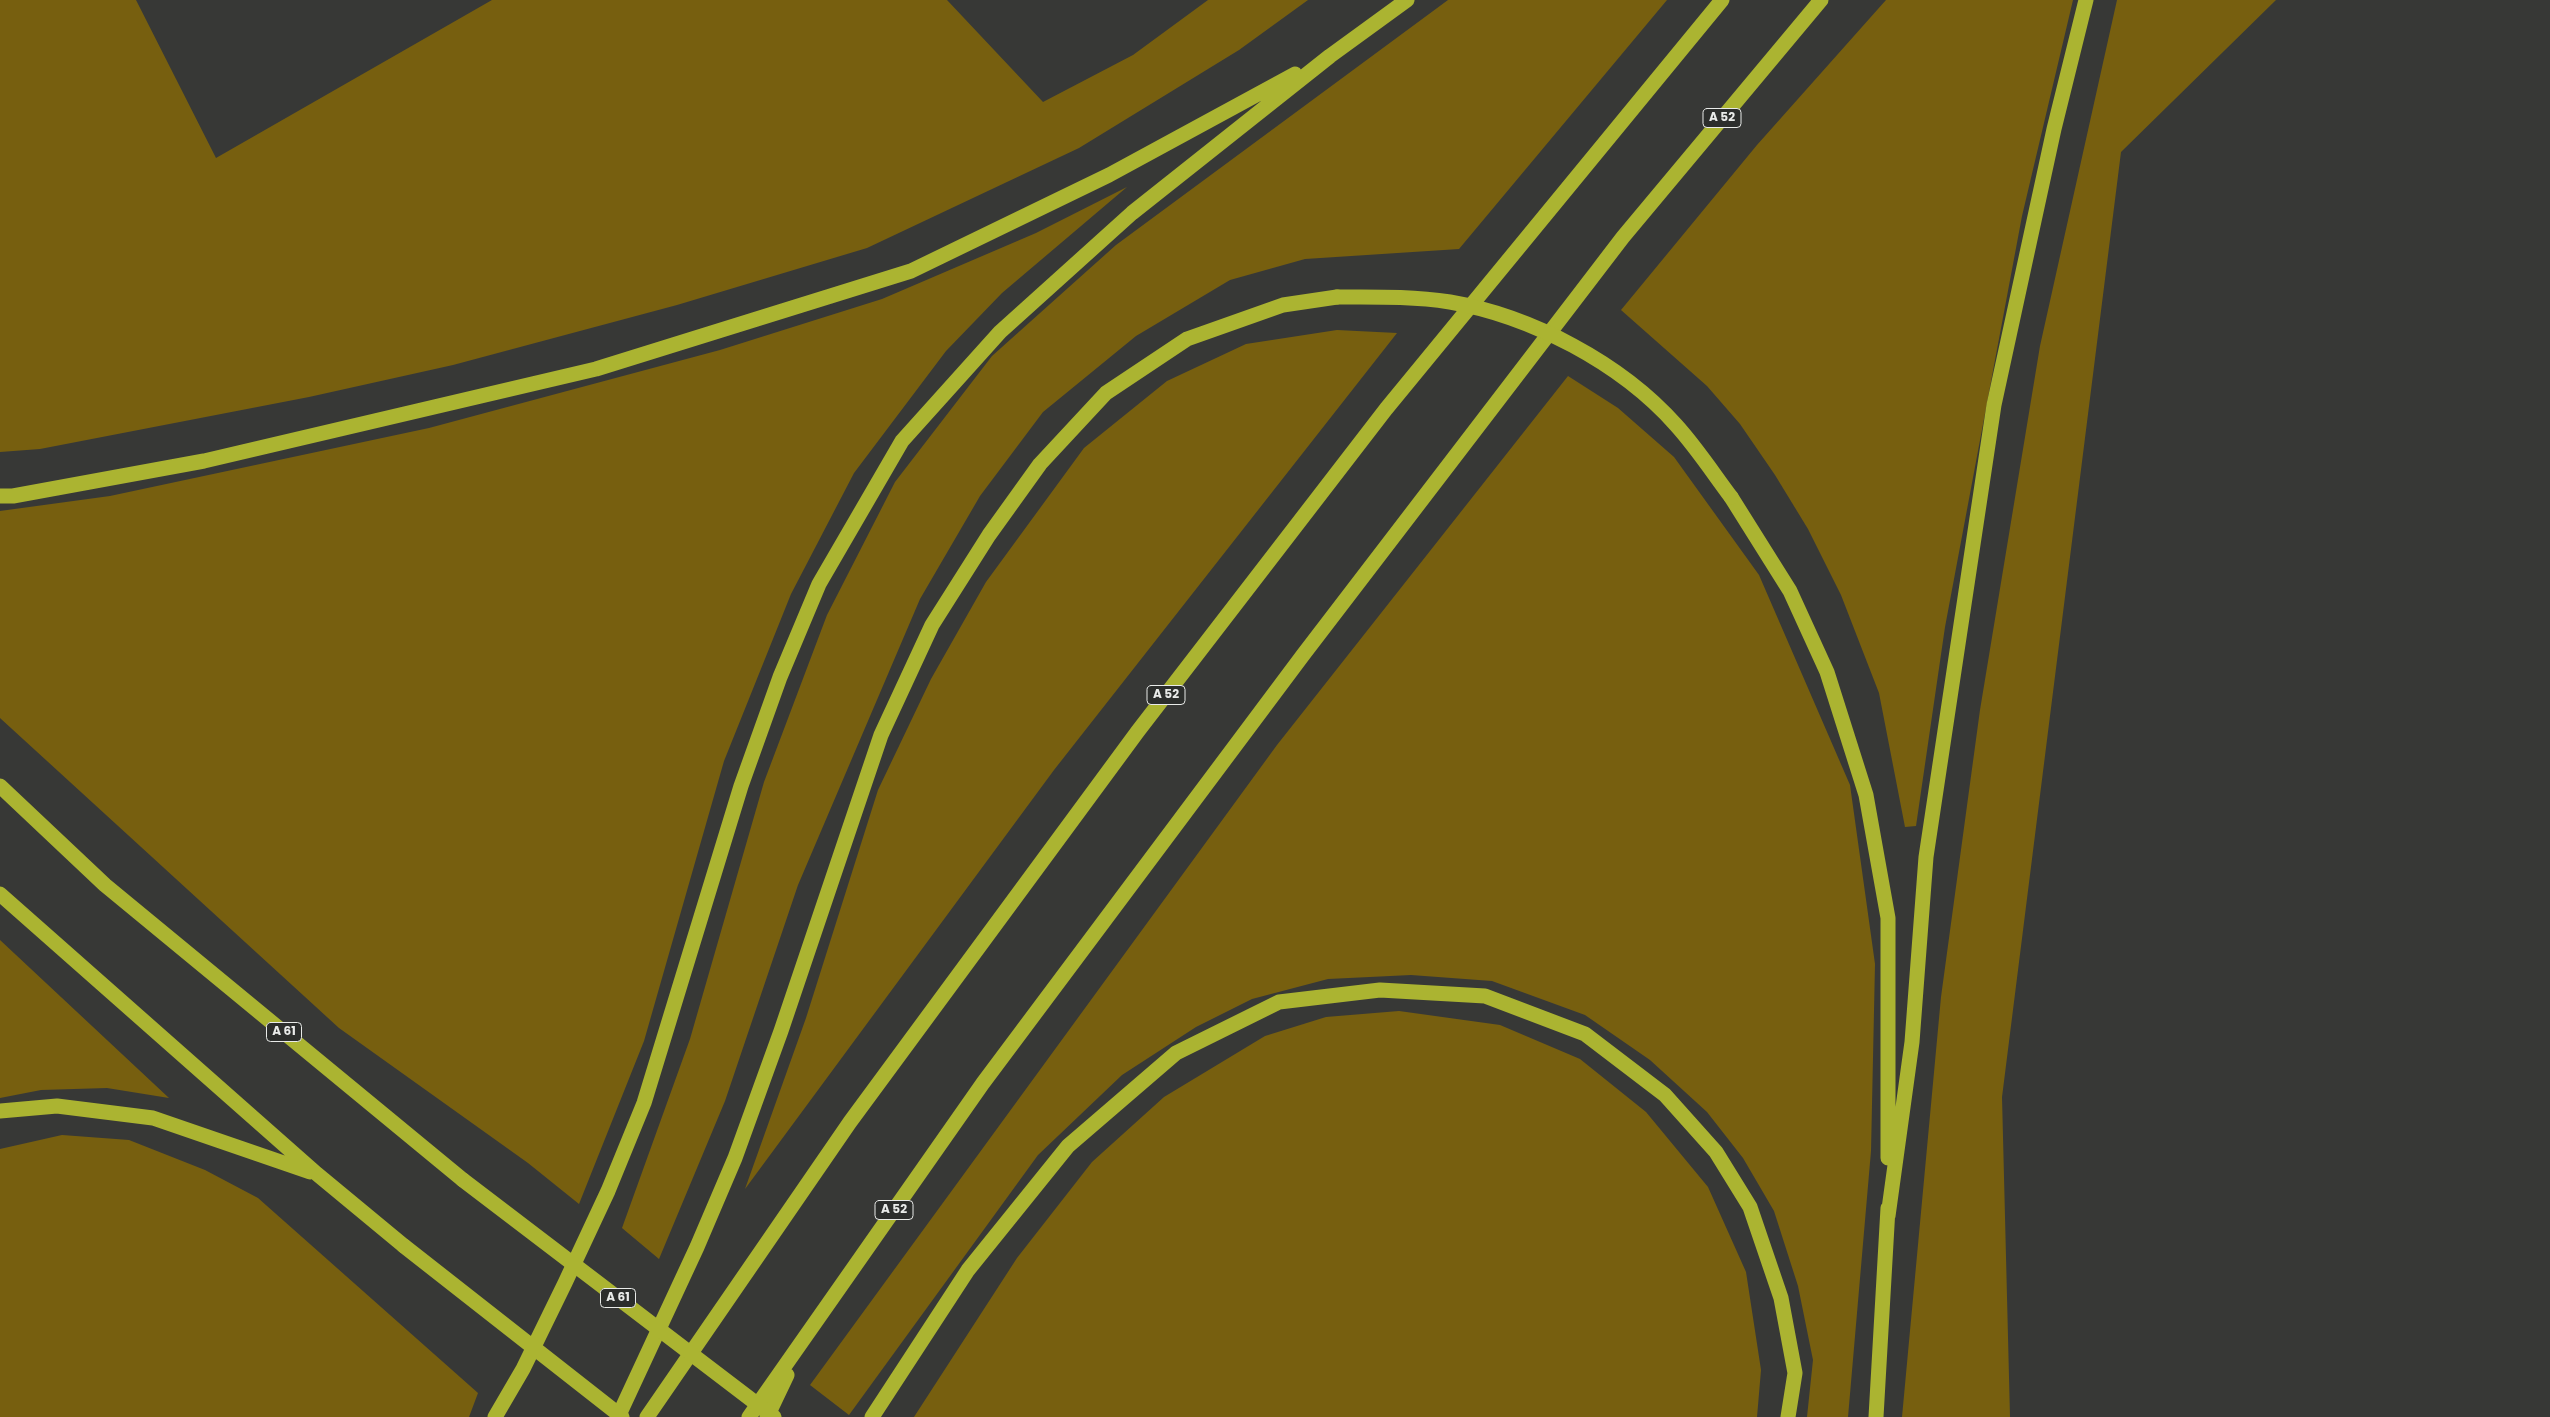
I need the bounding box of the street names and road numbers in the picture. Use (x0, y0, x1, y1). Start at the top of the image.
road number: A 52 (1703, 109, 1741, 128)
road number: A 52 (1147, 686, 1185, 704)
road number: A 61 (266, 1022, 302, 1042)
road number: A 52 (875, 1200, 913, 1220)
road number: A 61 (600, 1289, 636, 1308)

